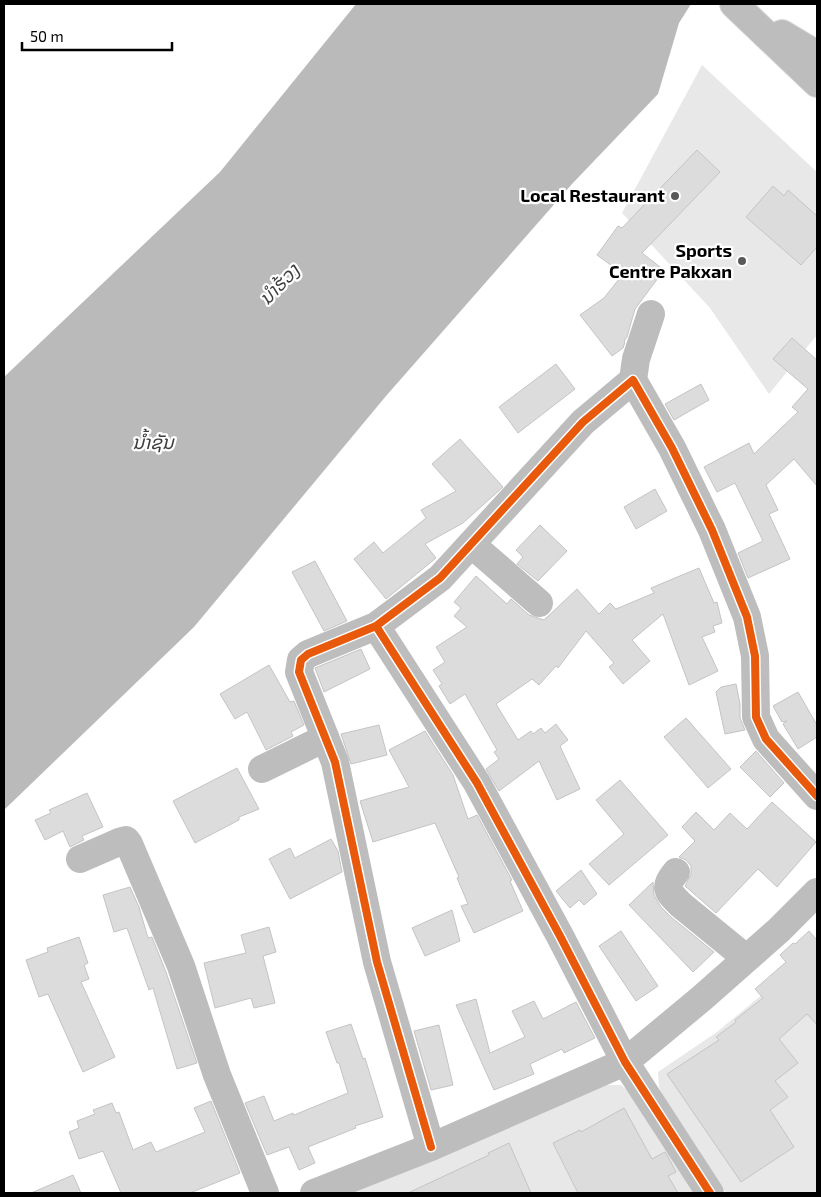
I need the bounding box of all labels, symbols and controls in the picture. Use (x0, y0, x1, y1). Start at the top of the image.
scale bar (22, 20, 172, 52)
text: 50 m (30, 27, 64, 45)
place label: Local Restaurant (520, 184, 666, 206)
marker: Local Restaurant (669, 190, 681, 202)
place label: Sports Centre Pakxan (609, 239, 732, 282)
marker: Sports Centre Pakxan (736, 255, 748, 267)
water label: ນຳ້ຮວງ (254, 258, 304, 309)
water label: ນ້ຳຊັນ (132, 428, 175, 453)

